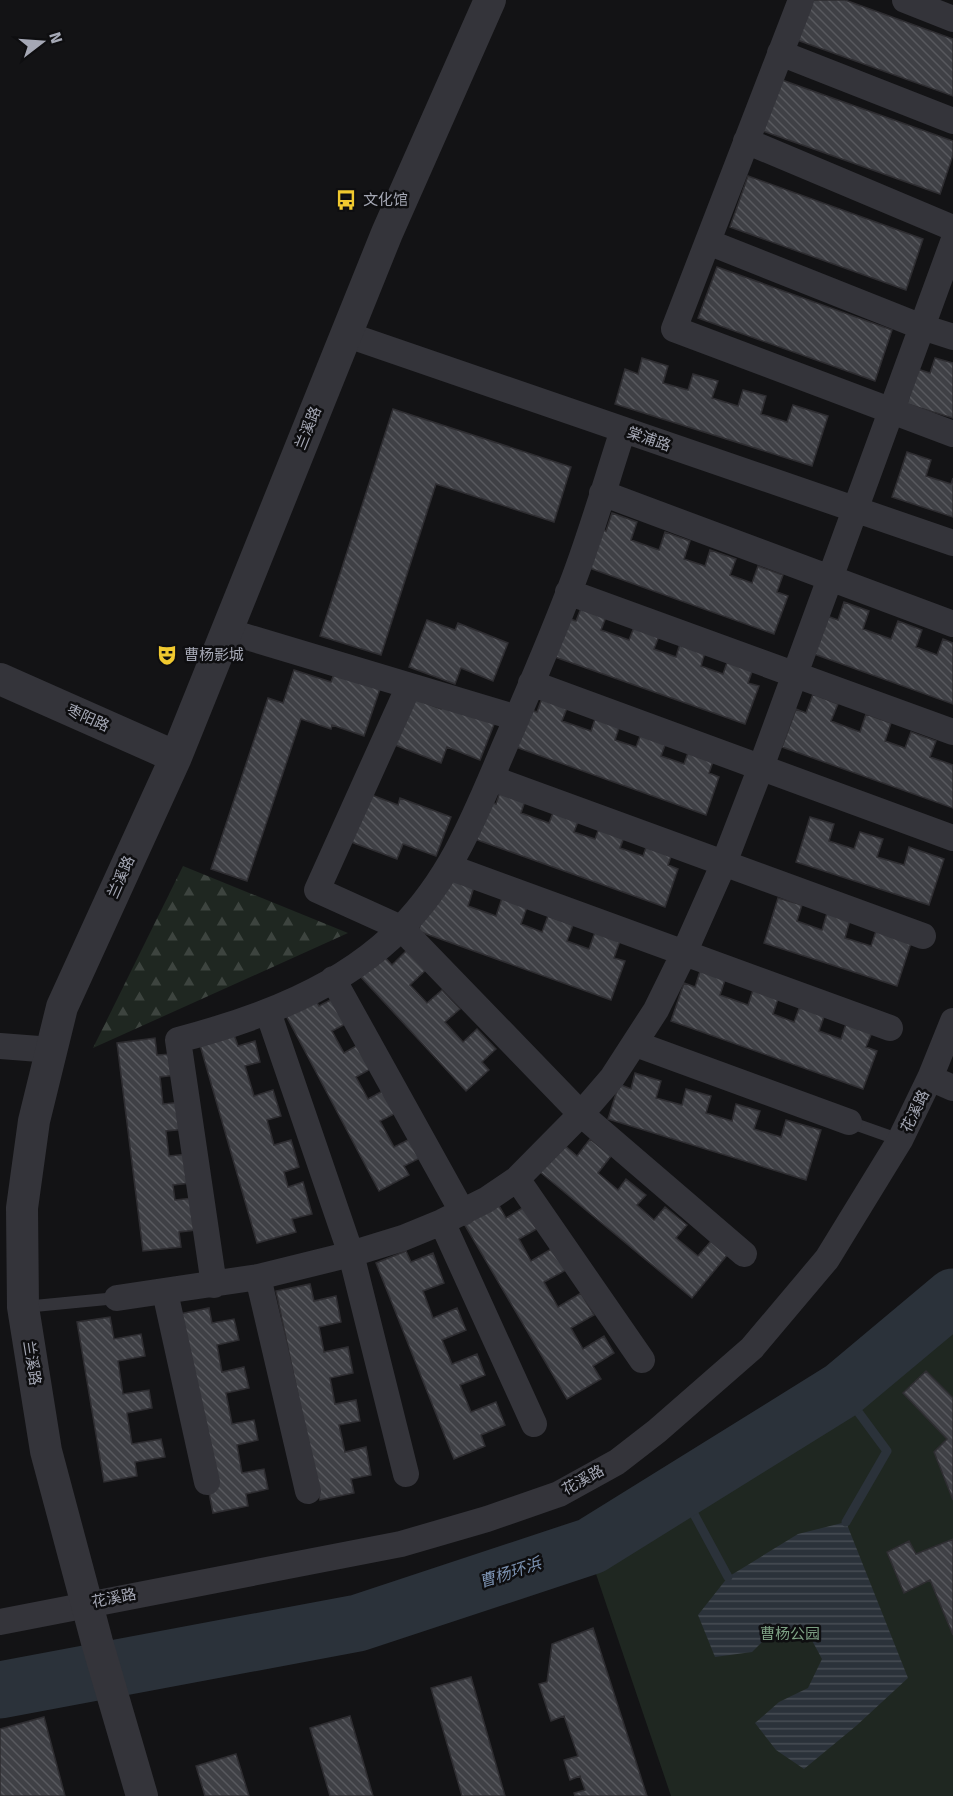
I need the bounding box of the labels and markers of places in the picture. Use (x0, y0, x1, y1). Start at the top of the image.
bus stop icon: 文化馆 (334, 188, 358, 212)
place label: 文化馆 (363, 191, 408, 209)
theatre icon: 曹杨影城 (155, 643, 179, 667)
place label: 曹杨影城 (184, 646, 244, 664)

